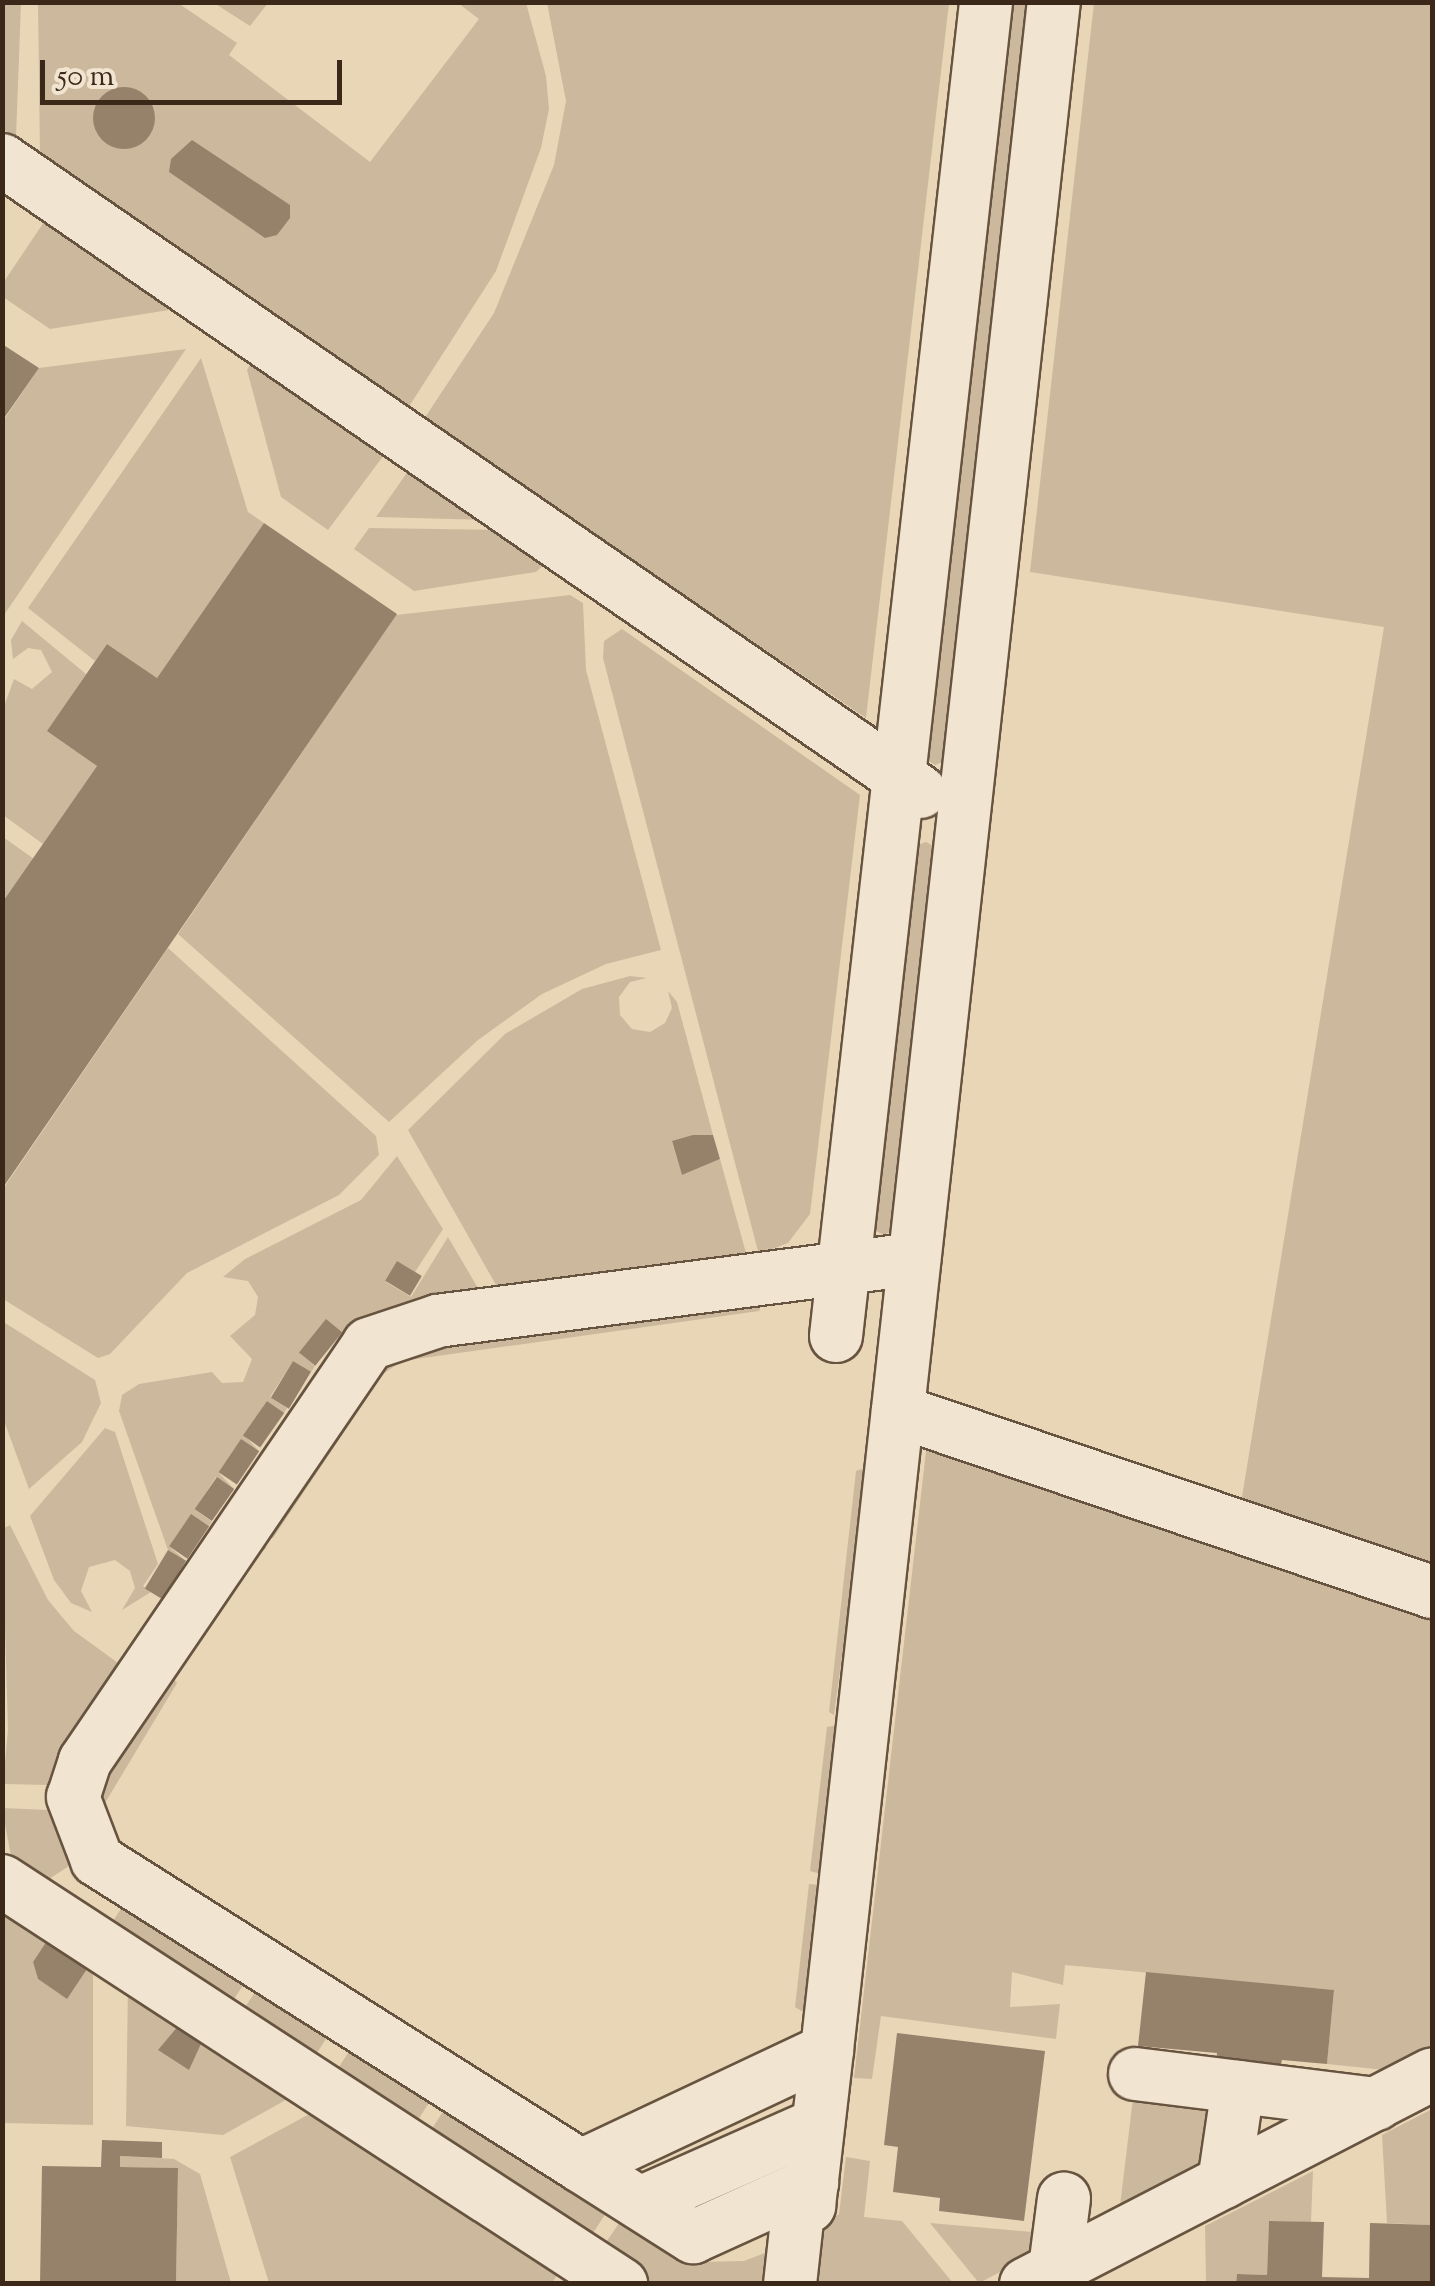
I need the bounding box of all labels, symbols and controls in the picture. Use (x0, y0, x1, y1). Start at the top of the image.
scale bar (45, 40, 348, 102)
text: 50 m (57, 56, 114, 99)

